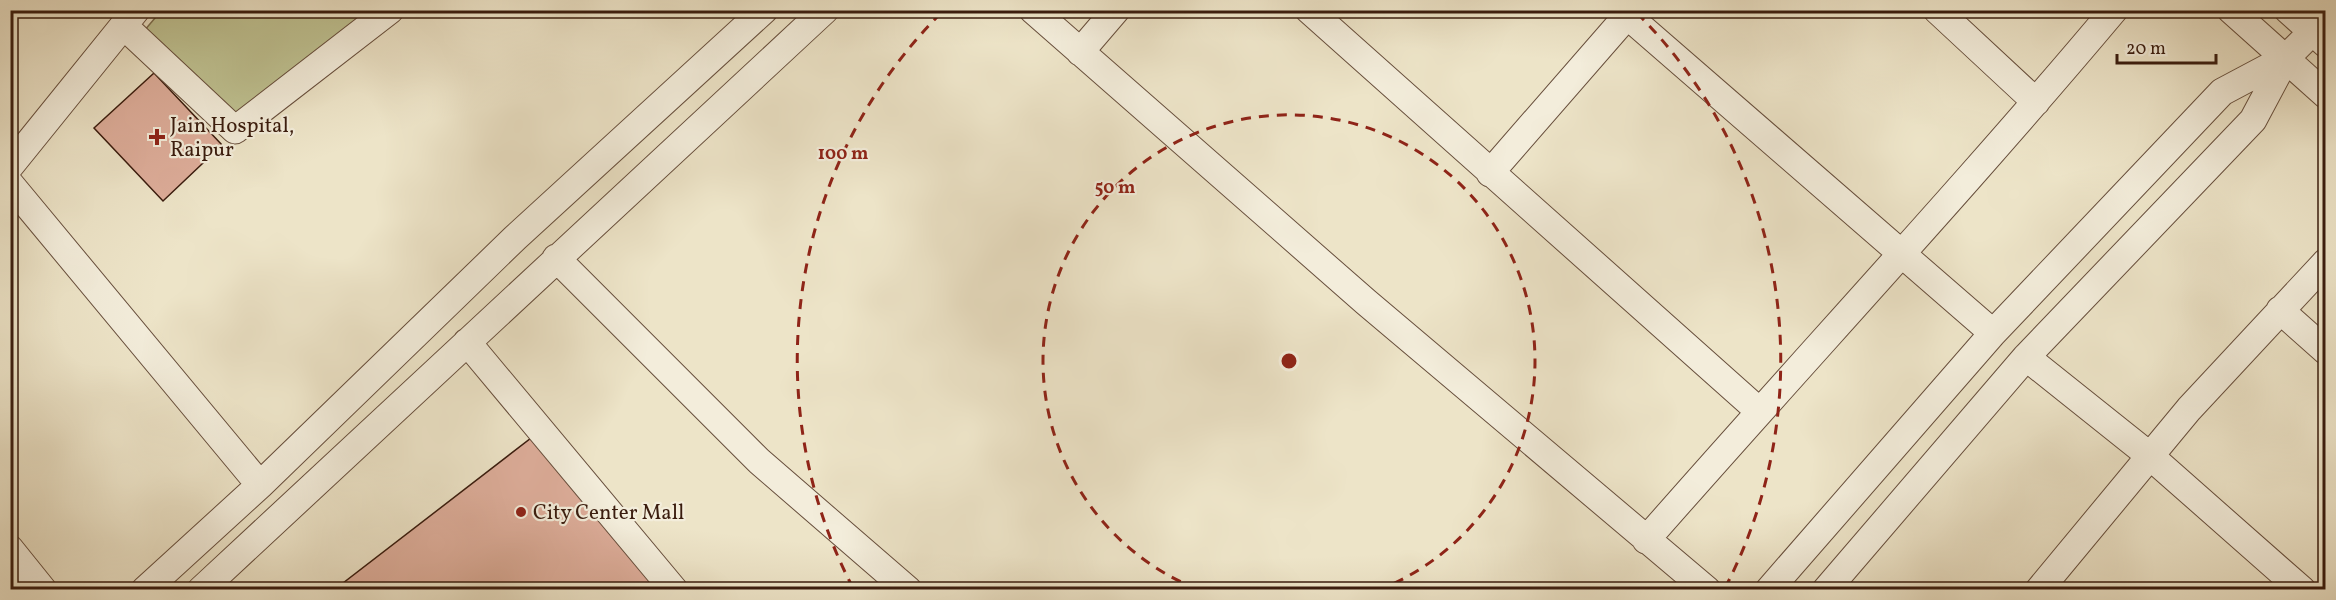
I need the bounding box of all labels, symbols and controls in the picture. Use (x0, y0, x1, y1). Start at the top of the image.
scale bar (2117, 27, 2216, 65)
text: 20 m (2126, 37, 2166, 62)
place label: Jain Hospital, Raipur (170, 112, 294, 165)
marker: Jain Hospital, Raipur (148, 128, 166, 146)
text: 100 m (818, 142, 868, 167)
text: 50 m (1095, 176, 1135, 201)
centre of rings (1279, 351, 1299, 371)
place label: City Center Mall (533, 499, 684, 528)
marker: City Center Mall (514, 505, 528, 519)

